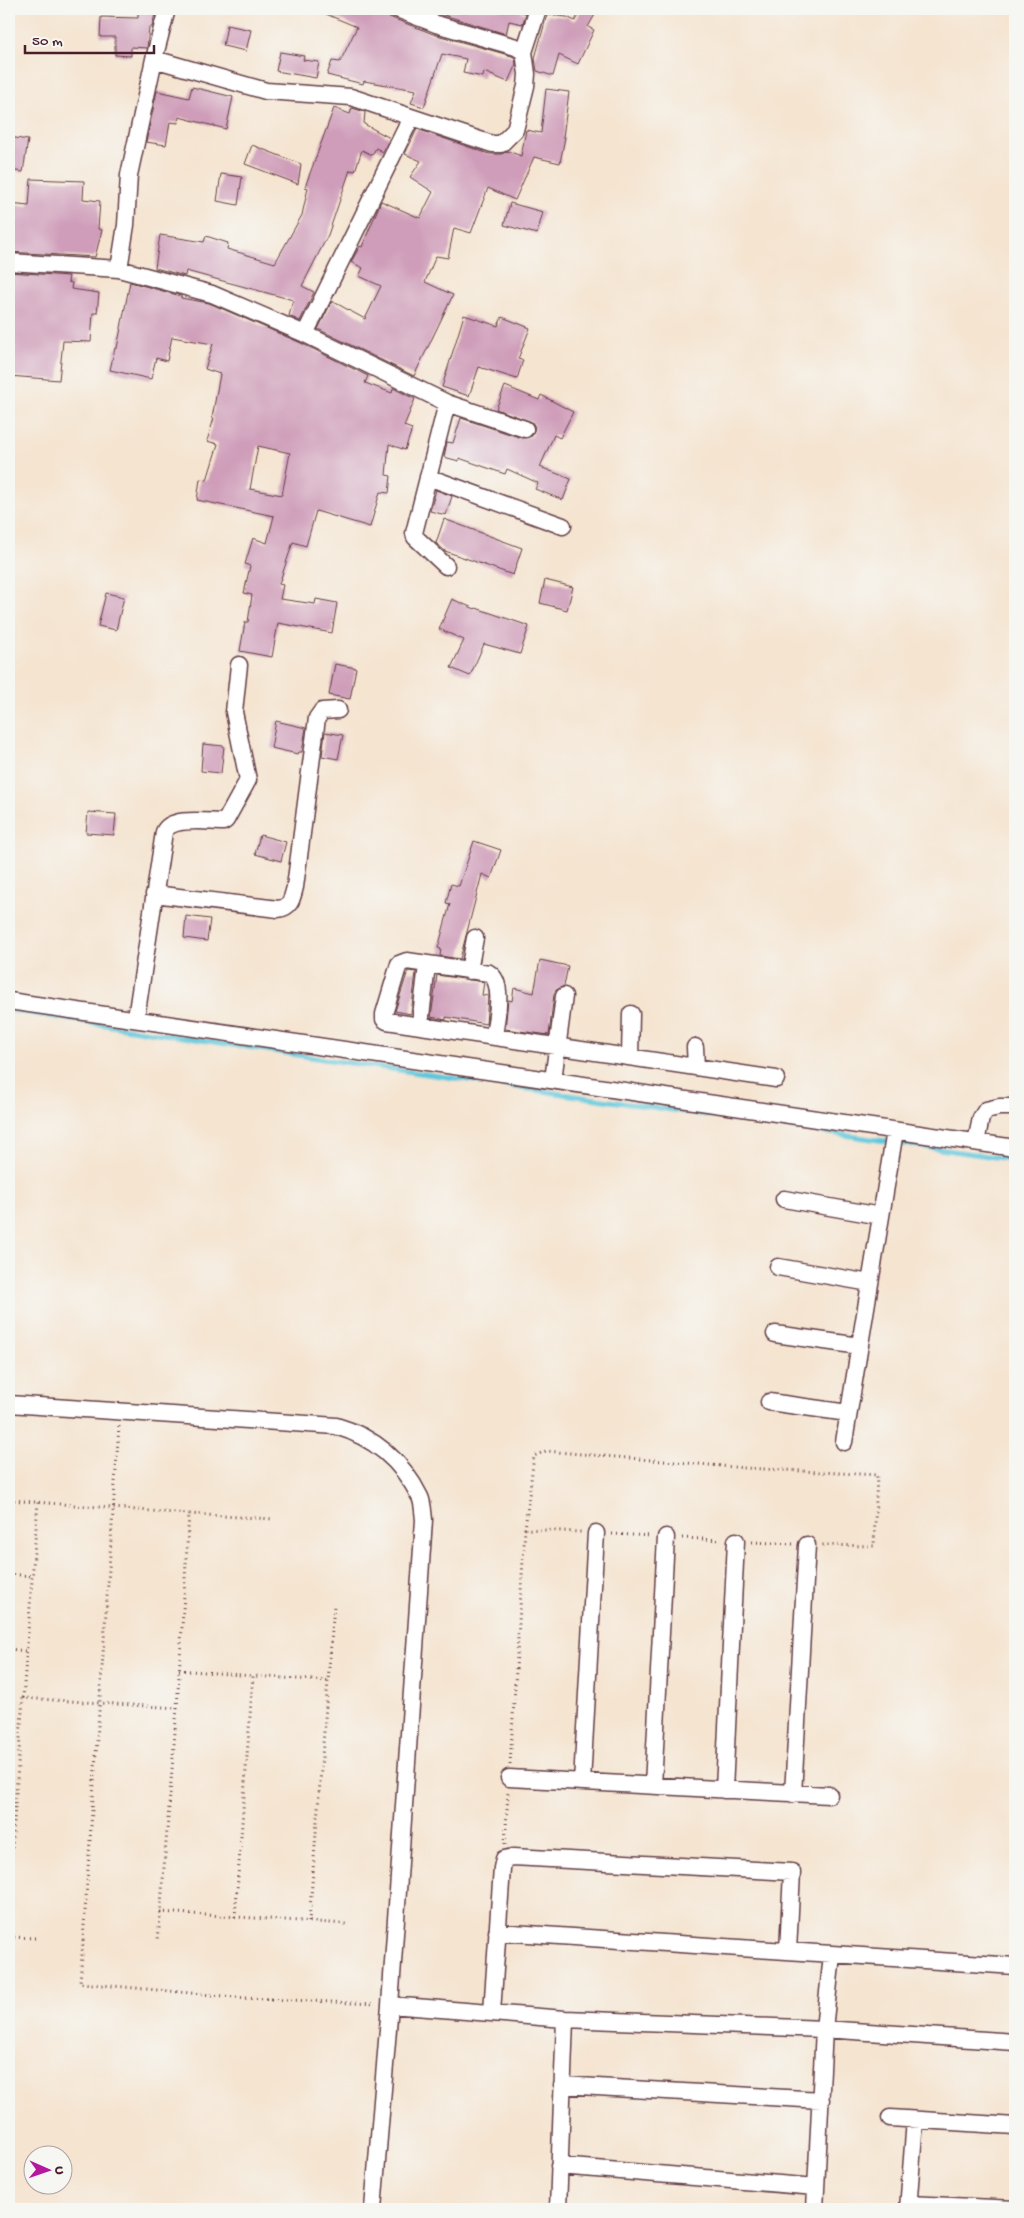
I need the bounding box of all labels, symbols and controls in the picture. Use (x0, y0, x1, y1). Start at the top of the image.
scale bar (25, 22, 154, 54)
text: 50 m (32, 33, 63, 51)
north arrow (22, 2146, 72, 2196)
text: U (50, 2166, 67, 2175)

